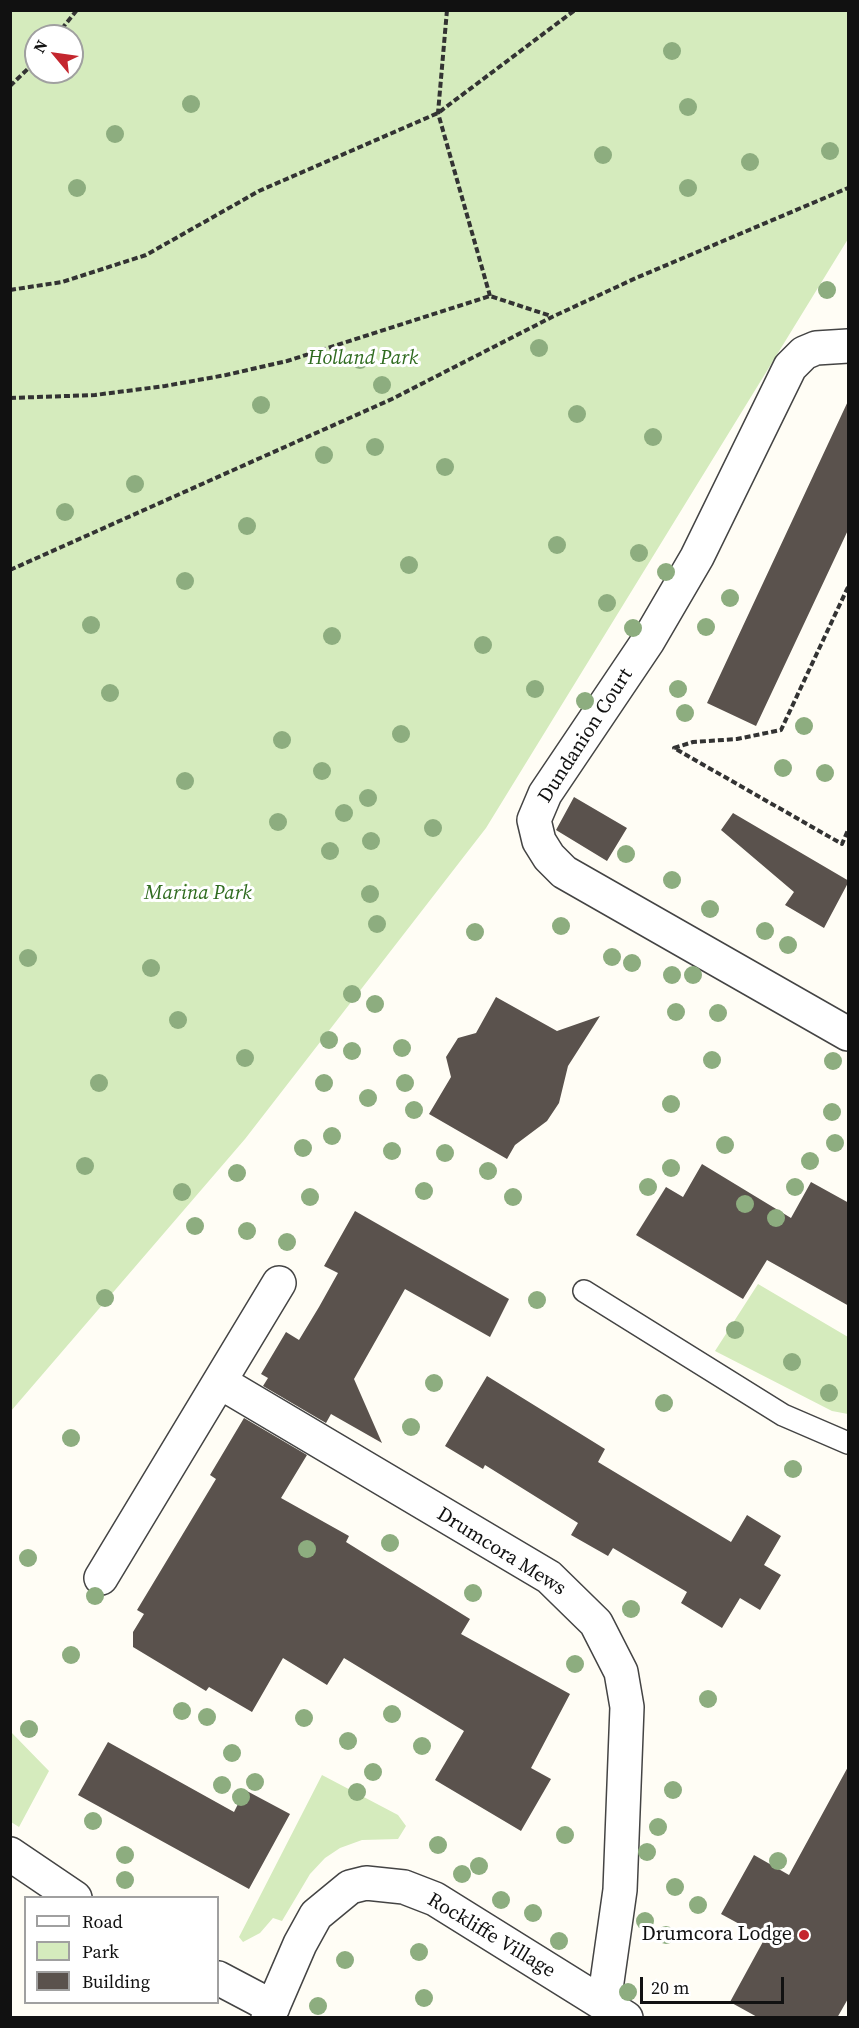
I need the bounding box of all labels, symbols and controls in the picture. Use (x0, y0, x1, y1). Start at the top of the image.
north arrow (24, 24, 84, 84)
text: N (28, 36, 52, 57)
park label: Holland Park (308, 347, 418, 371)
street label: Dundanion Court (534, 664, 638, 808)
park label: Marina Park (144, 882, 252, 906)
street label: Drumcora Mews (432, 1503, 570, 1601)
street label: Rockliffe Village (423, 1888, 559, 1984)
legend (24, 1896, 219, 2004)
text: Road (82, 1909, 123, 1934)
place label: Drumcora Lodge (641, 1923, 792, 1947)
marker: Drumcora Lodge (797, 1928, 811, 1942)
text: Park (82, 1939, 119, 1964)
scale bar (643, 1965, 787, 2003)
text: Building (82, 1969, 150, 1994)
text: 20 m (651, 1975, 689, 2000)

